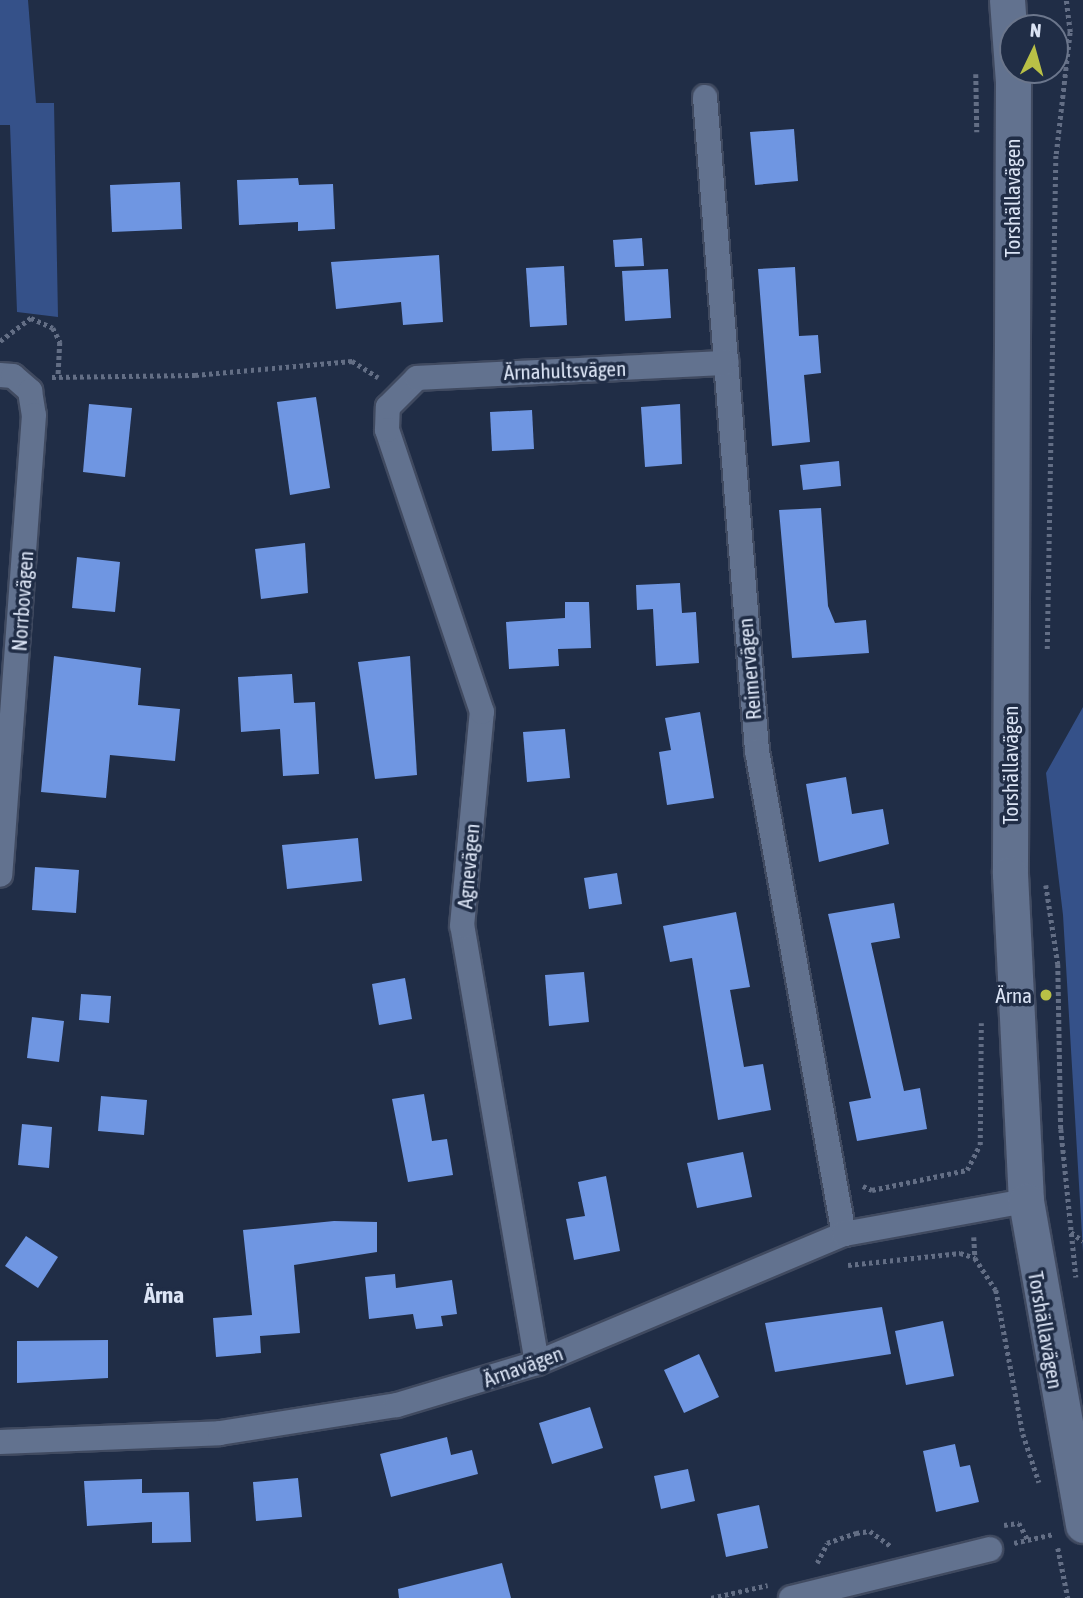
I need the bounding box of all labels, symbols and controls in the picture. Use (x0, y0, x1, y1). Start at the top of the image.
north arrow (999, 14, 1069, 84)
text: N (1029, 19, 1042, 42)
street label: Torshällavägen (999, 139, 1025, 257)
street label: Ärnahultsvägen (503, 355, 627, 385)
street label: Norrbovägen (6, 550, 38, 652)
street label: Reimervägen (732, 617, 766, 721)
street label: Torshällavägen (997, 706, 1023, 824)
street label: Agnevägen (452, 822, 484, 910)
place label: Ärna (996, 982, 1032, 1008)
marker: Ärna (1038, 987, 1054, 1003)
street label: Torshällavägen (1023, 1269, 1069, 1391)
district label: Ärna (144, 1281, 184, 1309)
street label: Ärnavägen (480, 1340, 566, 1392)

